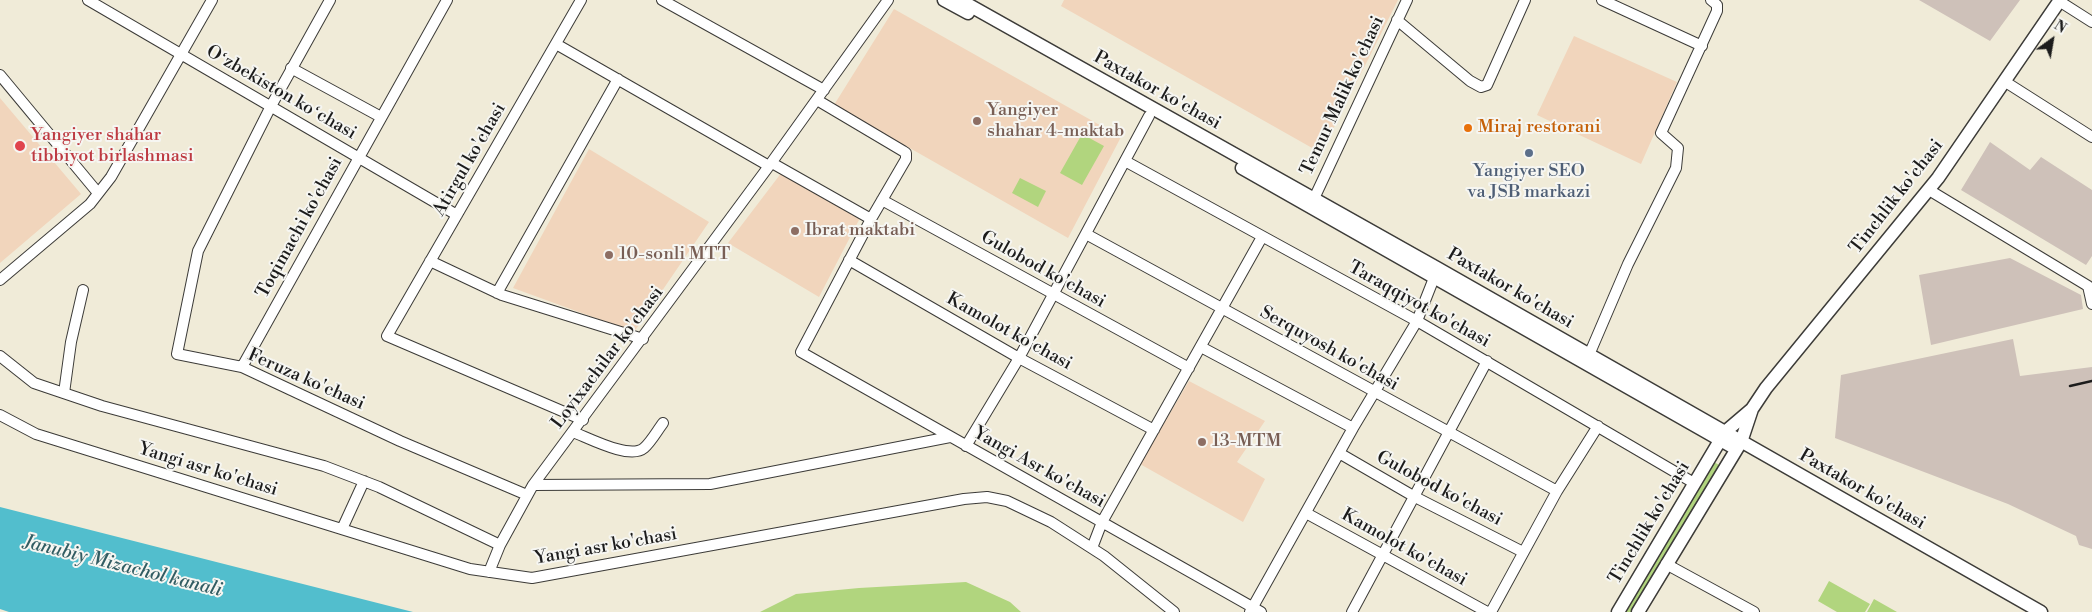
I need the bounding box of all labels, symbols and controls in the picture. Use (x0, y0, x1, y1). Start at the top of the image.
street label: Temur Malik ko'chasi (1297, 13, 1389, 179)
north arrow (2027, 15, 2077, 65)
text: N (2050, 17, 2069, 38)
street label: Oʻzbekiston koʻchasi (202, 41, 360, 145)
street label: Paxtakor ko'chasi (1090, 47, 1224, 135)
street label: Atirgul ko'chasi (429, 100, 511, 220)
place label: Yangiyer shahar 4-maktab (987, 100, 1124, 142)
marker: Yangiyer shahar 4-maktab (971, 115, 983, 127)
place label: Miraj restorani (1478, 117, 1601, 139)
marker: Miraj restorani (1462, 122, 1474, 134)
place label: Yangiyer shahar tibbiyot birlashmasi (31, 125, 194, 168)
street label: Tinchlik ko'chasi (1846, 136, 1948, 258)
marker: Yangiyer shahar tibbiyot birlashmasi (13, 139, 27, 153)
marker: Yangiyer SEO va JSB markazi (1523, 147, 1535, 159)
street label: Toqimachi ko'chasi (252, 154, 348, 302)
place label: Yangiyer SEO va JSB markazi (1468, 161, 1590, 203)
place label: Ibrat maktabi (805, 220, 915, 242)
marker: Ibrat maktabi (789, 225, 801, 237)
street label: Gulobod ko'chasi (977, 227, 1109, 313)
place label: 10-sonli MTT (619, 244, 730, 266)
street label: Paxtakor ko'chasi (1443, 244, 1577, 334)
marker: 10-sonli MTT (603, 249, 615, 261)
street label: Taraqqiyot ko'chasi (1344, 257, 1494, 353)
street label: Loyixachilar ko'chasi (547, 283, 669, 433)
street label: Kamolot ko'chasi (942, 289, 1076, 375)
street label: Serquyosh ko'chasi (1256, 302, 1402, 396)
street label: Feruza ko'chasi (244, 345, 368, 415)
street label: Yangi Asr ko'chasi (969, 423, 1109, 513)
place label: 13-MTM (1212, 431, 1281, 453)
marker: 13-MTM (1196, 436, 1208, 448)
street label: Yangi asr ko'chasi (136, 439, 280, 501)
street label: Paxtakor ko'chasi (1795, 445, 1929, 535)
street label: Gulobod ko'chasi (1372, 447, 1506, 531)
street label: Tinchlik ko'chasi (1605, 458, 1695, 588)
street label: Kamolot ko'chasi (1337, 505, 1471, 591)
street label: Yangi asr ko'chasi (533, 524, 679, 570)
water label: Janubiy Mizachol kanali (22, 531, 224, 603)

